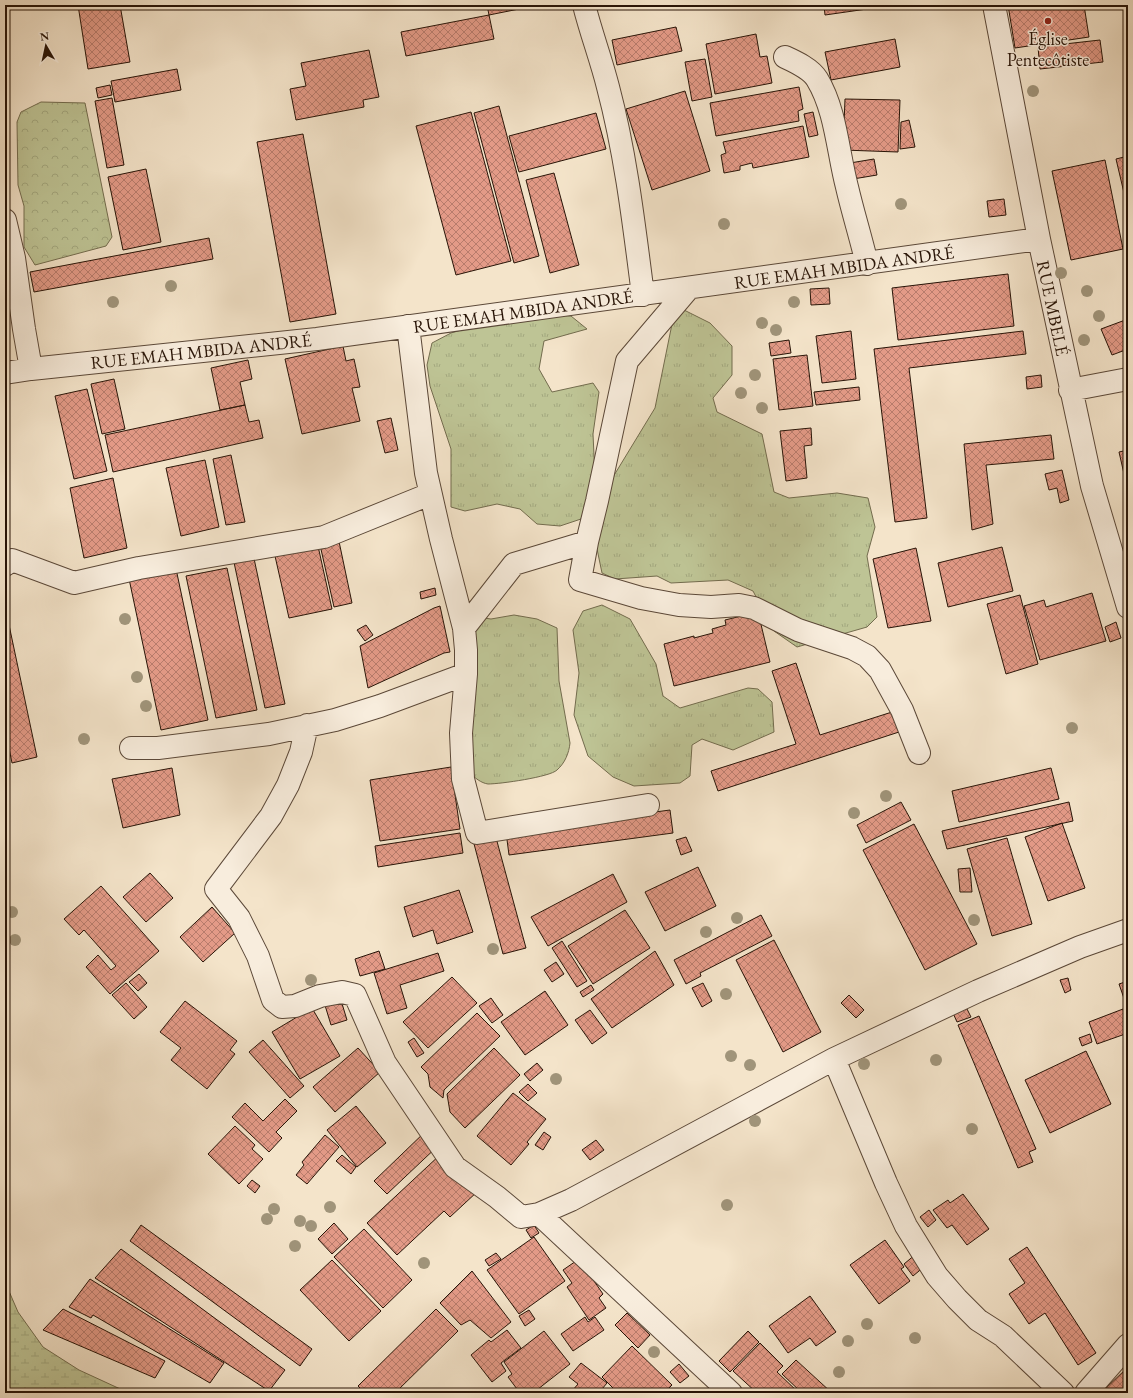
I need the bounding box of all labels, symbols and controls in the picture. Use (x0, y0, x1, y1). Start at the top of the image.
marker: Église Pentecôtiste (1043, 16, 1053, 26)
north arrow (26, 26, 66, 66)
place label: Église Pentecôtiste (1007, 27, 1089, 71)
text: N (39, 28, 50, 44)
street label: RUE EMAH MBIDA ANDRÉ (732, 240, 956, 294)
street label: RUE MBELÉ (1032, 258, 1074, 358)
street label: RUE EMAH MBIDA ANDRÉ (411, 284, 635, 338)
street label: RUE EMAH MBIDA ANDRÉ (89, 328, 313, 374)

